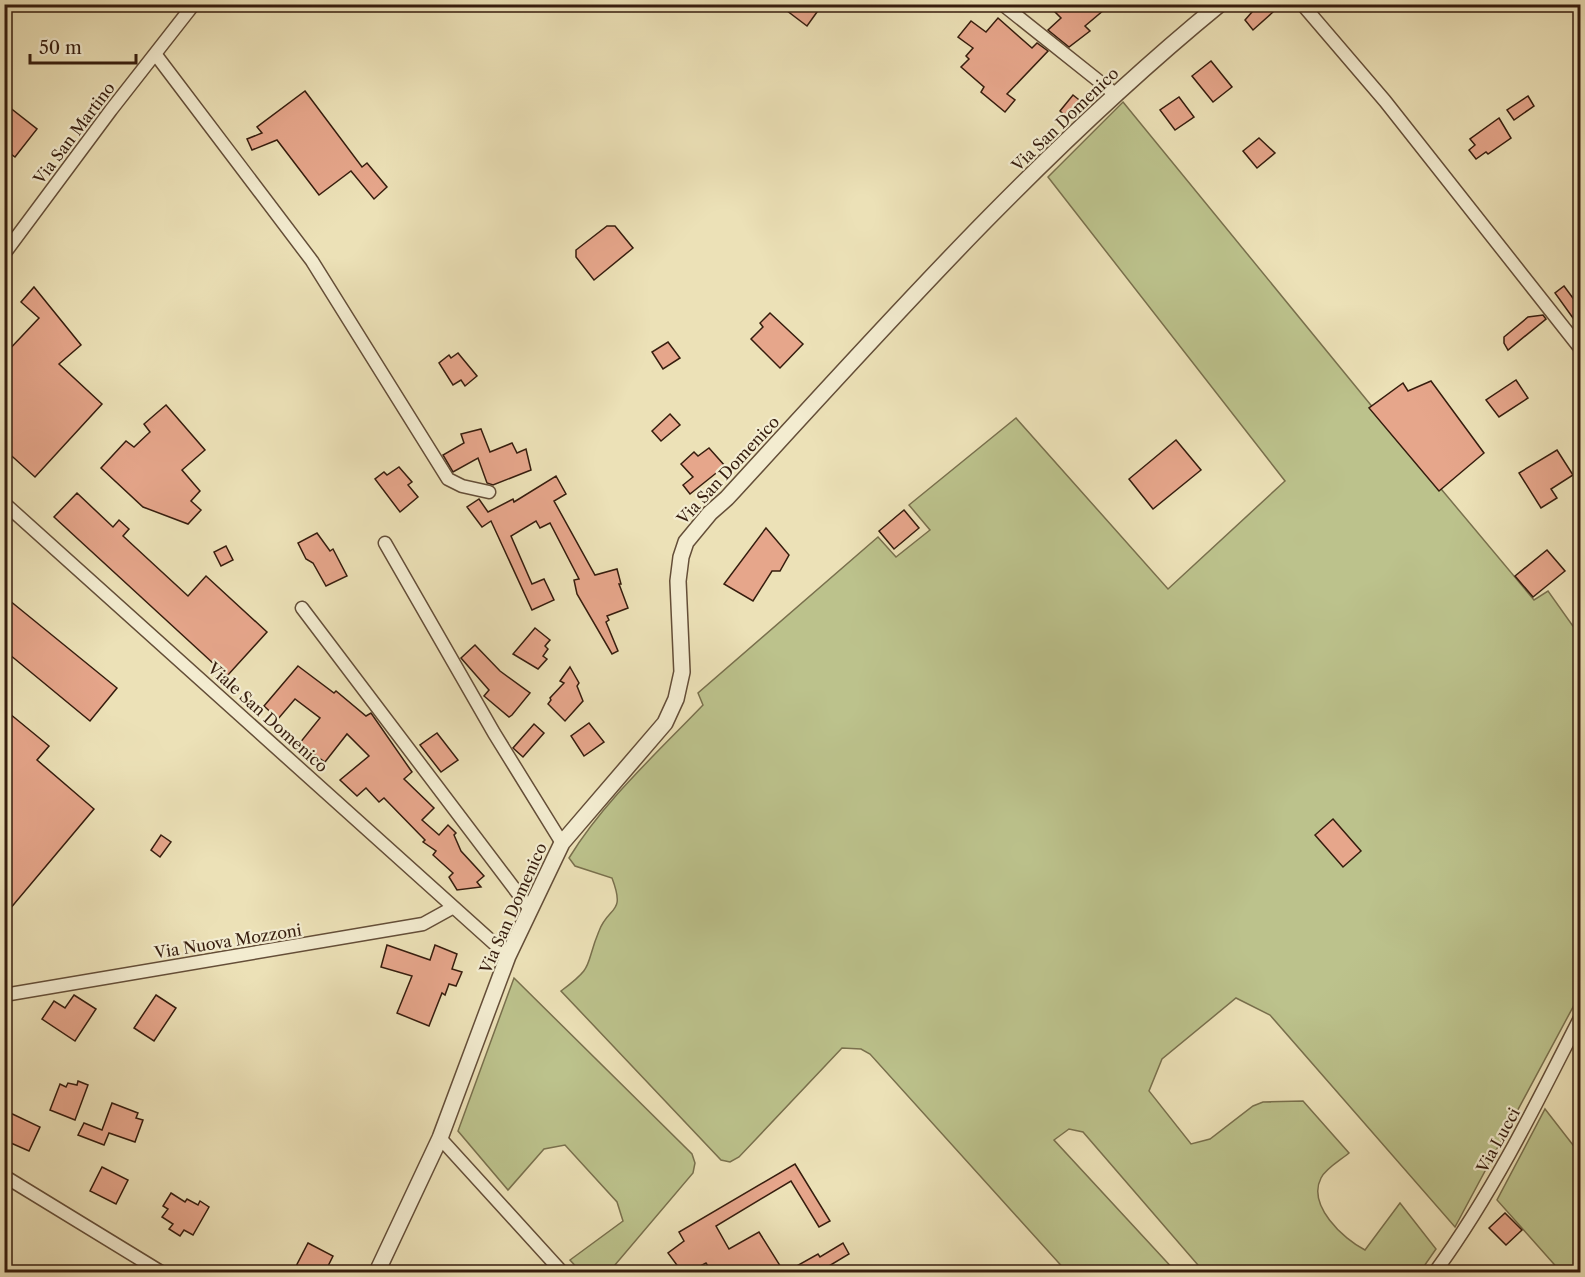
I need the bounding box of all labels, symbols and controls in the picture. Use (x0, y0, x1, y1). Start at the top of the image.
scale bar (30, 27, 136, 65)
text: 50 m (39, 37, 82, 59)
street label: Via San Domenico (1007, 63, 1123, 176)
street label: Via San Martino (28, 78, 119, 189)
street label: Via San Domenico (672, 412, 783, 529)
street label: Viale San Domenico (203, 657, 332, 776)
street label: Via San Domenico (475, 839, 551, 977)
street label: Via Nuova Mozzoni (152, 919, 303, 963)
street label: Via Lucci (1472, 1104, 1524, 1177)

